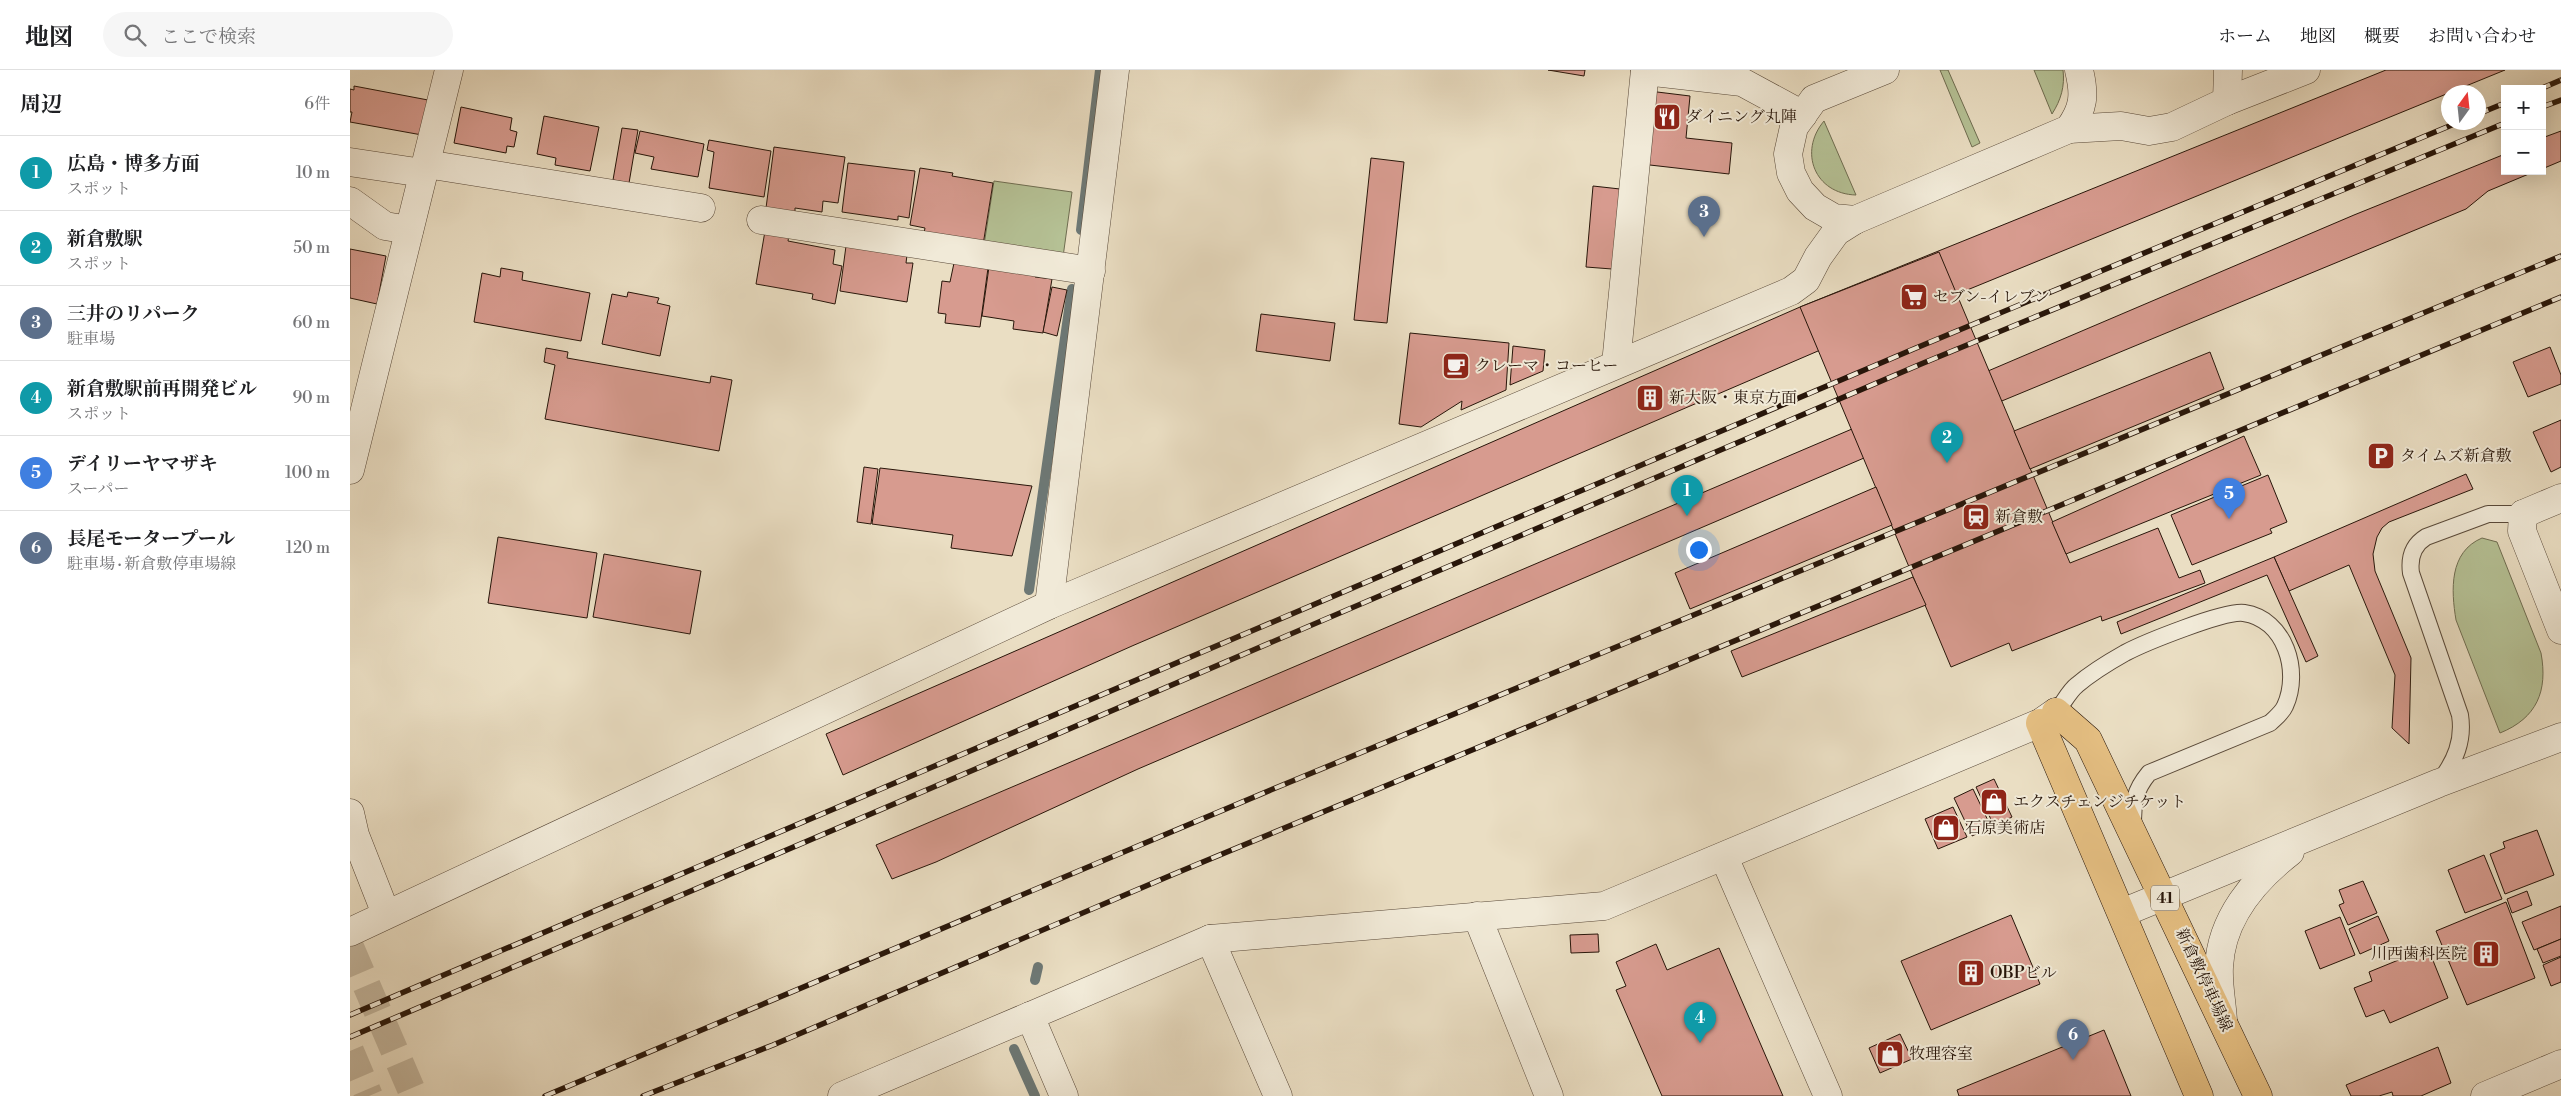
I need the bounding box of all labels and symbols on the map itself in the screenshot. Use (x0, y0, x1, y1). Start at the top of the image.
north arrow (2441, 85, 2486, 130)
restaurant icon: ダイニング丸陣 (1652, 102, 1682, 132)
place label: ダイニング丸陣 (1686, 107, 1797, 127)
pin: 3 (1688, 196, 1720, 237)
supermarket icon: セブン-イレブン (1899, 282, 1929, 312)
place label: セブン-イレブン (1933, 287, 2050, 307)
cafe icon: クレーマ・コーヒー (1441, 351, 1471, 381)
place label: クレーマ・コーヒー (1475, 356, 1618, 376)
building icon: 新大阪・東京方面 (1635, 383, 1665, 413)
place label: 新大阪・東京方面 (1669, 388, 1797, 408)
pin: 2 (1931, 422, 1963, 463)
parking icon: タイムズ新倉敷 (2366, 441, 2396, 471)
place label: タイムズ新倉敷 (2400, 446, 2512, 466)
pin: 1 (1671, 475, 1703, 516)
pin: 5 (2213, 478, 2245, 519)
station icon: 新倉敷 (1961, 502, 1991, 532)
place label: 新倉敷 (1995, 507, 2043, 527)
your location (1686, 537, 1712, 563)
shop icon: エクスチェンジチケット (1979, 787, 2009, 817)
place label: エクスチェンジチケット (2013, 792, 2186, 812)
shop icon: 石原美術店 (1931, 813, 1961, 843)
place label: 石原美術店 (1965, 818, 2045, 838)
road number: 41 (2151, 886, 2179, 910)
street label: 新倉敷停車場線 (2171, 925, 2237, 1035)
building icon: 川西歯科医院 (2471, 939, 2501, 969)
place label: 川西歯科医院 (2371, 944, 2467, 964)
building icon: OBPビル (1956, 958, 1986, 988)
place label: OBPビル (1990, 963, 2057, 983)
pin: 4 (1684, 1002, 1716, 1043)
pin: 6 (2057, 1019, 2089, 1060)
shop icon: 牧理容室 (1875, 1039, 1905, 1069)
place label: 牧理容室 (1909, 1044, 1973, 1064)

